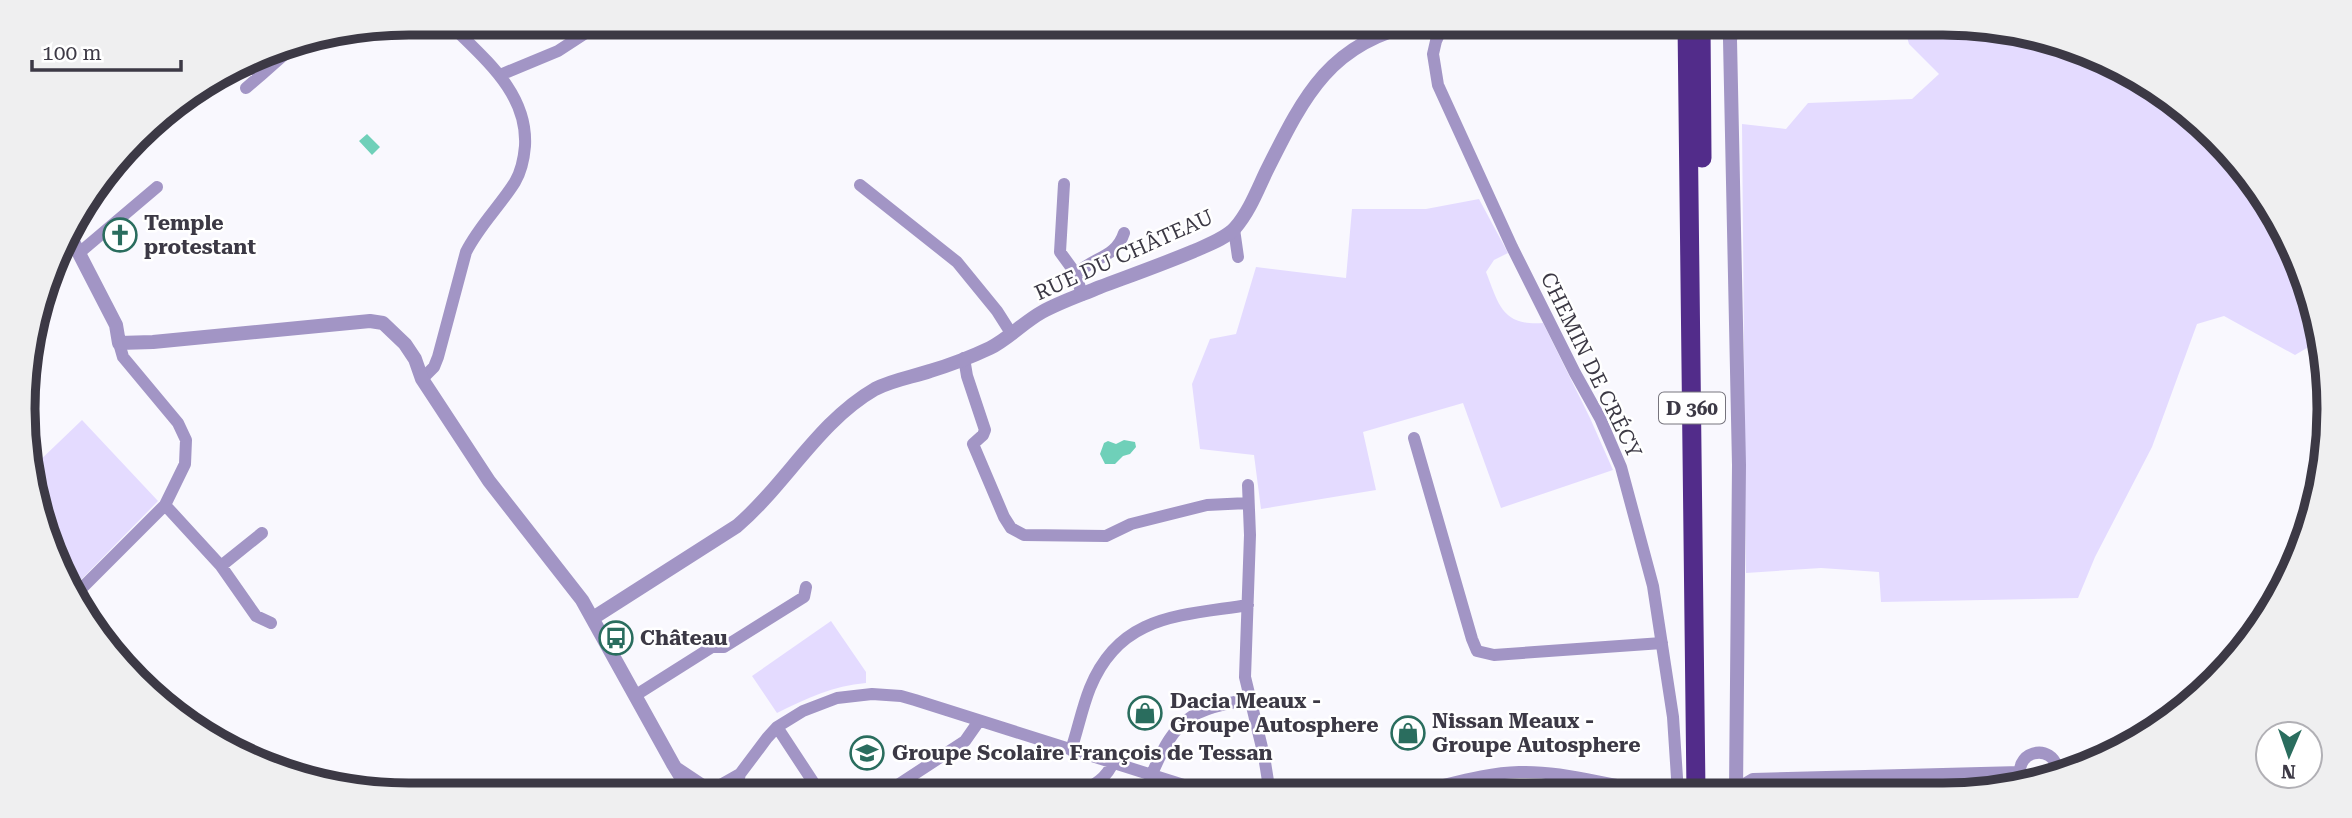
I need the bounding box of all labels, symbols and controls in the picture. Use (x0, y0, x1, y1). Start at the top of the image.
scale bar (32, 28, 180, 72)
text: 100 m (42, 41, 102, 65)
street label: RUE DU CHÂTEAU (1031, 205, 1217, 305)
place label: Temple protestant (144, 211, 256, 259)
church icon: Temple protestant (101, 216, 139, 254)
street label: CHEMIN DE CRÉCY (1536, 268, 1648, 462)
road number: D 360 (1659, 392, 1725, 424)
bus stop icon: Château (597, 619, 635, 657)
place label: Château (640, 626, 728, 650)
place label: Dacia Meaux - Groupe Autosphere (1170, 689, 1378, 737)
shop icon: Dacia Meaux - Groupe Autosphere (1126, 694, 1164, 732)
place label: Nissan Meaux - Groupe Autosphere (1432, 709, 1640, 757)
shop icon: Nissan Meaux - Groupe Autosphere (1389, 714, 1427, 752)
north arrow (2254, 720, 2324, 790)
school or university icon: Groupe Scolaire François de Tessan (848, 734, 886, 772)
place label: Groupe Scolaire François de Tessan (892, 741, 1273, 765)
text: N (2280, 760, 2296, 783)

